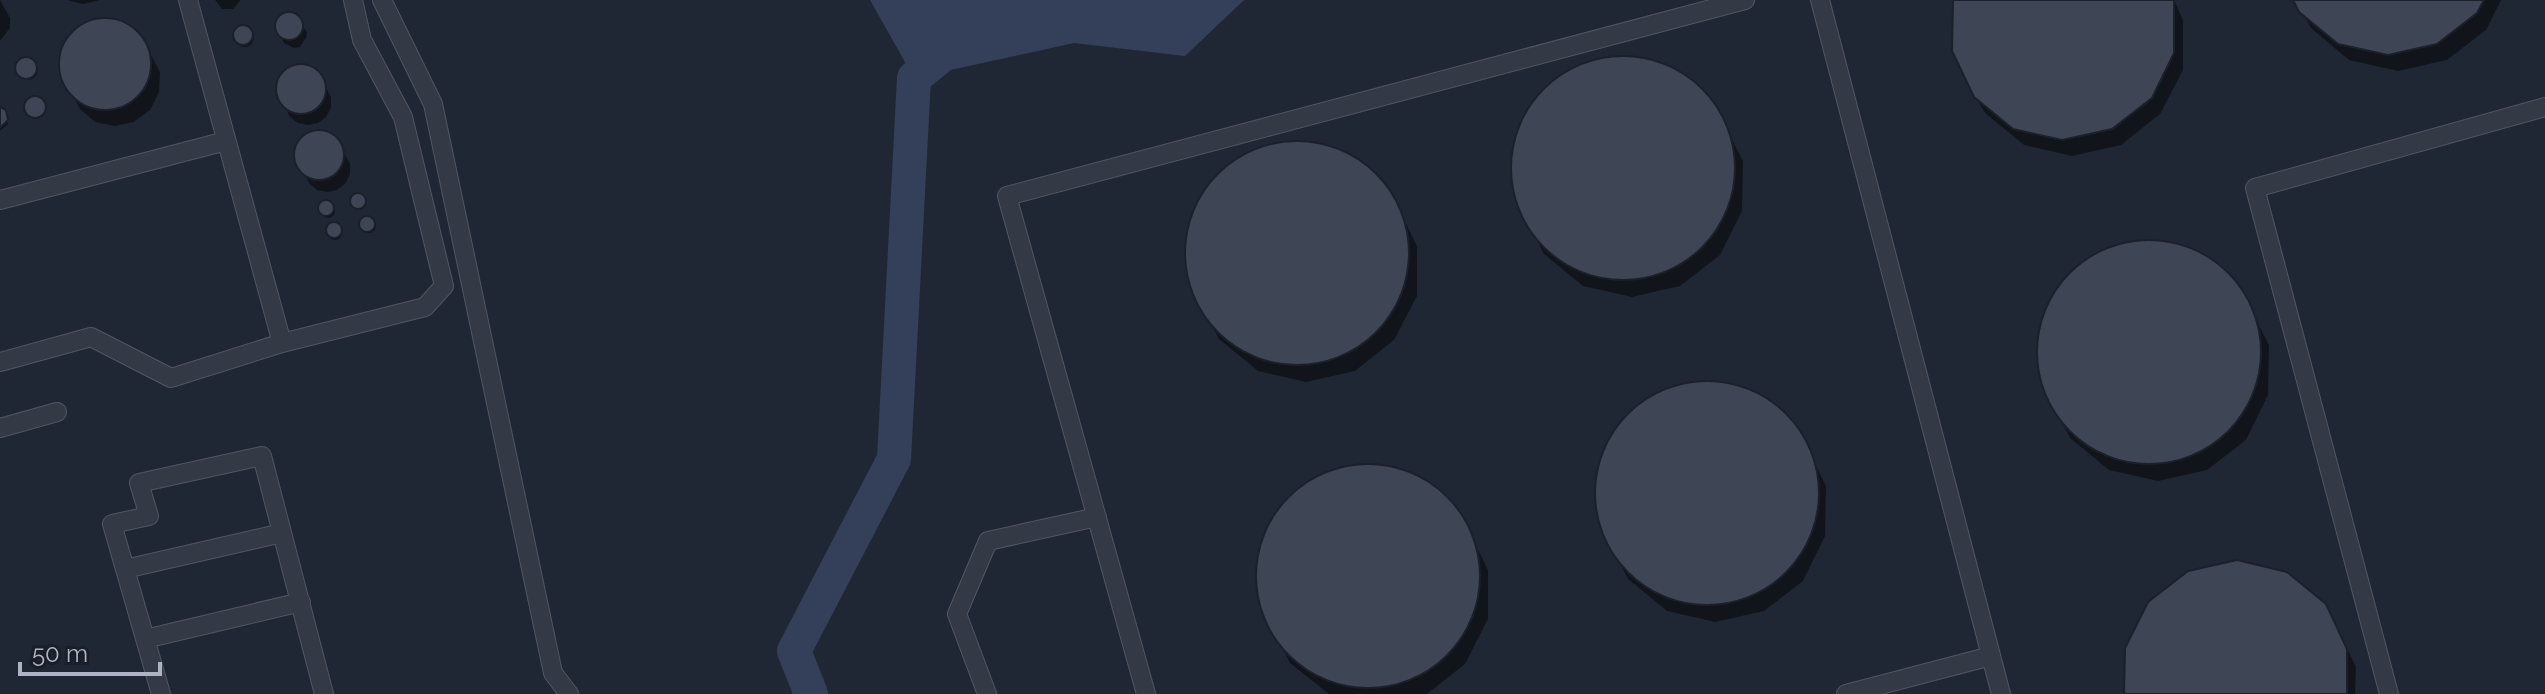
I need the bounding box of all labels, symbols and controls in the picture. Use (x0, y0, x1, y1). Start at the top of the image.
scale bar (20, 626, 160, 676)
text: 50 m (32, 639, 88, 668)

